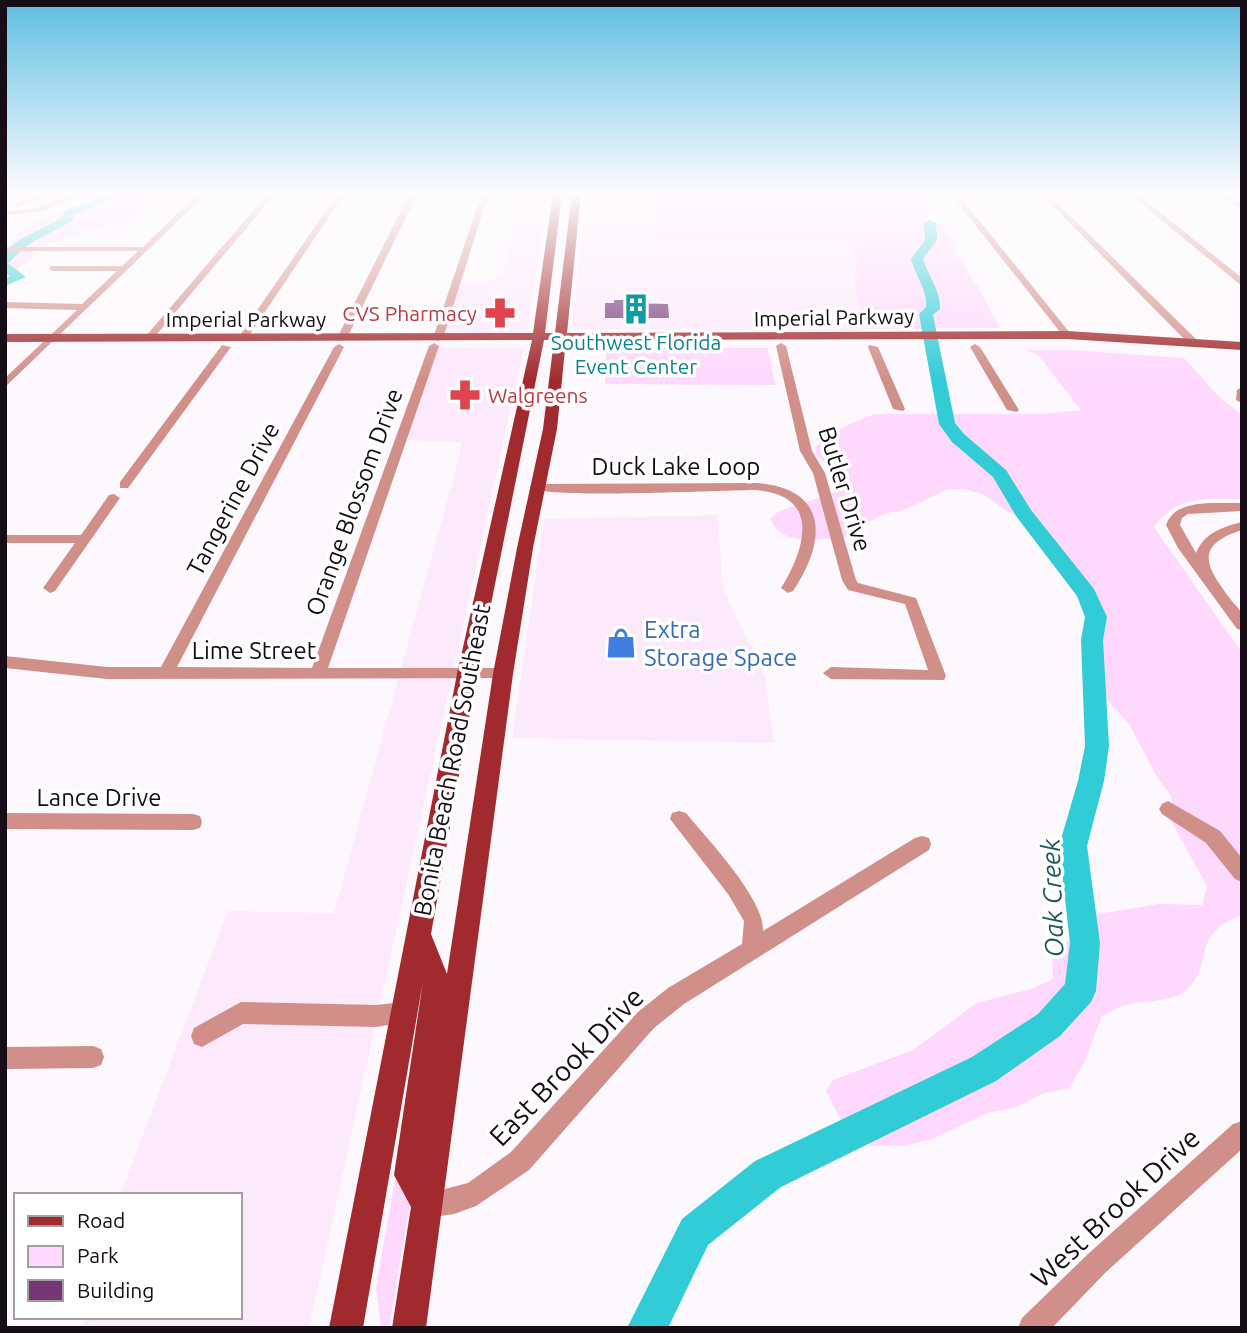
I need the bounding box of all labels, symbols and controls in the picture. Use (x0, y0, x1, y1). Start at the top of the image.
building icon: Southwest Florida Event Center (619, 292, 653, 326)
pharmacy icon: CVS Pharmacy (483, 296, 517, 330)
place label: CVS Pharmacy (342, 301, 477, 325)
street label: Imperial Parkway (754, 304, 914, 330)
street label: Imperial Parkway (166, 307, 326, 331)
place label: Southwest Florida Event Center (551, 330, 721, 378)
pharmacy icon: Walgreens (448, 378, 482, 412)
place label: Walgreens (488, 383, 588, 407)
street label: Orange Blossom Drive (300, 385, 408, 619)
street label: Tangerine Drive (181, 418, 285, 580)
street label: Butler Drive (813, 423, 877, 555)
street label: Duck Lake Loop (592, 453, 760, 480)
street label: Bonita Beach Road Southeast (409, 601, 496, 918)
place label: Extra Storage Space (644, 616, 797, 671)
shop icon: Extra Storage Space (604, 626, 638, 660)
street label: Lime Street (192, 637, 317, 664)
street label: Lance Drive (37, 784, 161, 811)
water label: Oak Creek (1035, 837, 1069, 958)
street label: East Brook Drive (483, 981, 649, 1151)
street label: West Brook Drive (1025, 1121, 1205, 1293)
legend (14, 1193, 242, 1319)
text: Road (77, 1208, 125, 1232)
text: Park (77, 1243, 119, 1267)
text: Building (77, 1278, 154, 1302)

